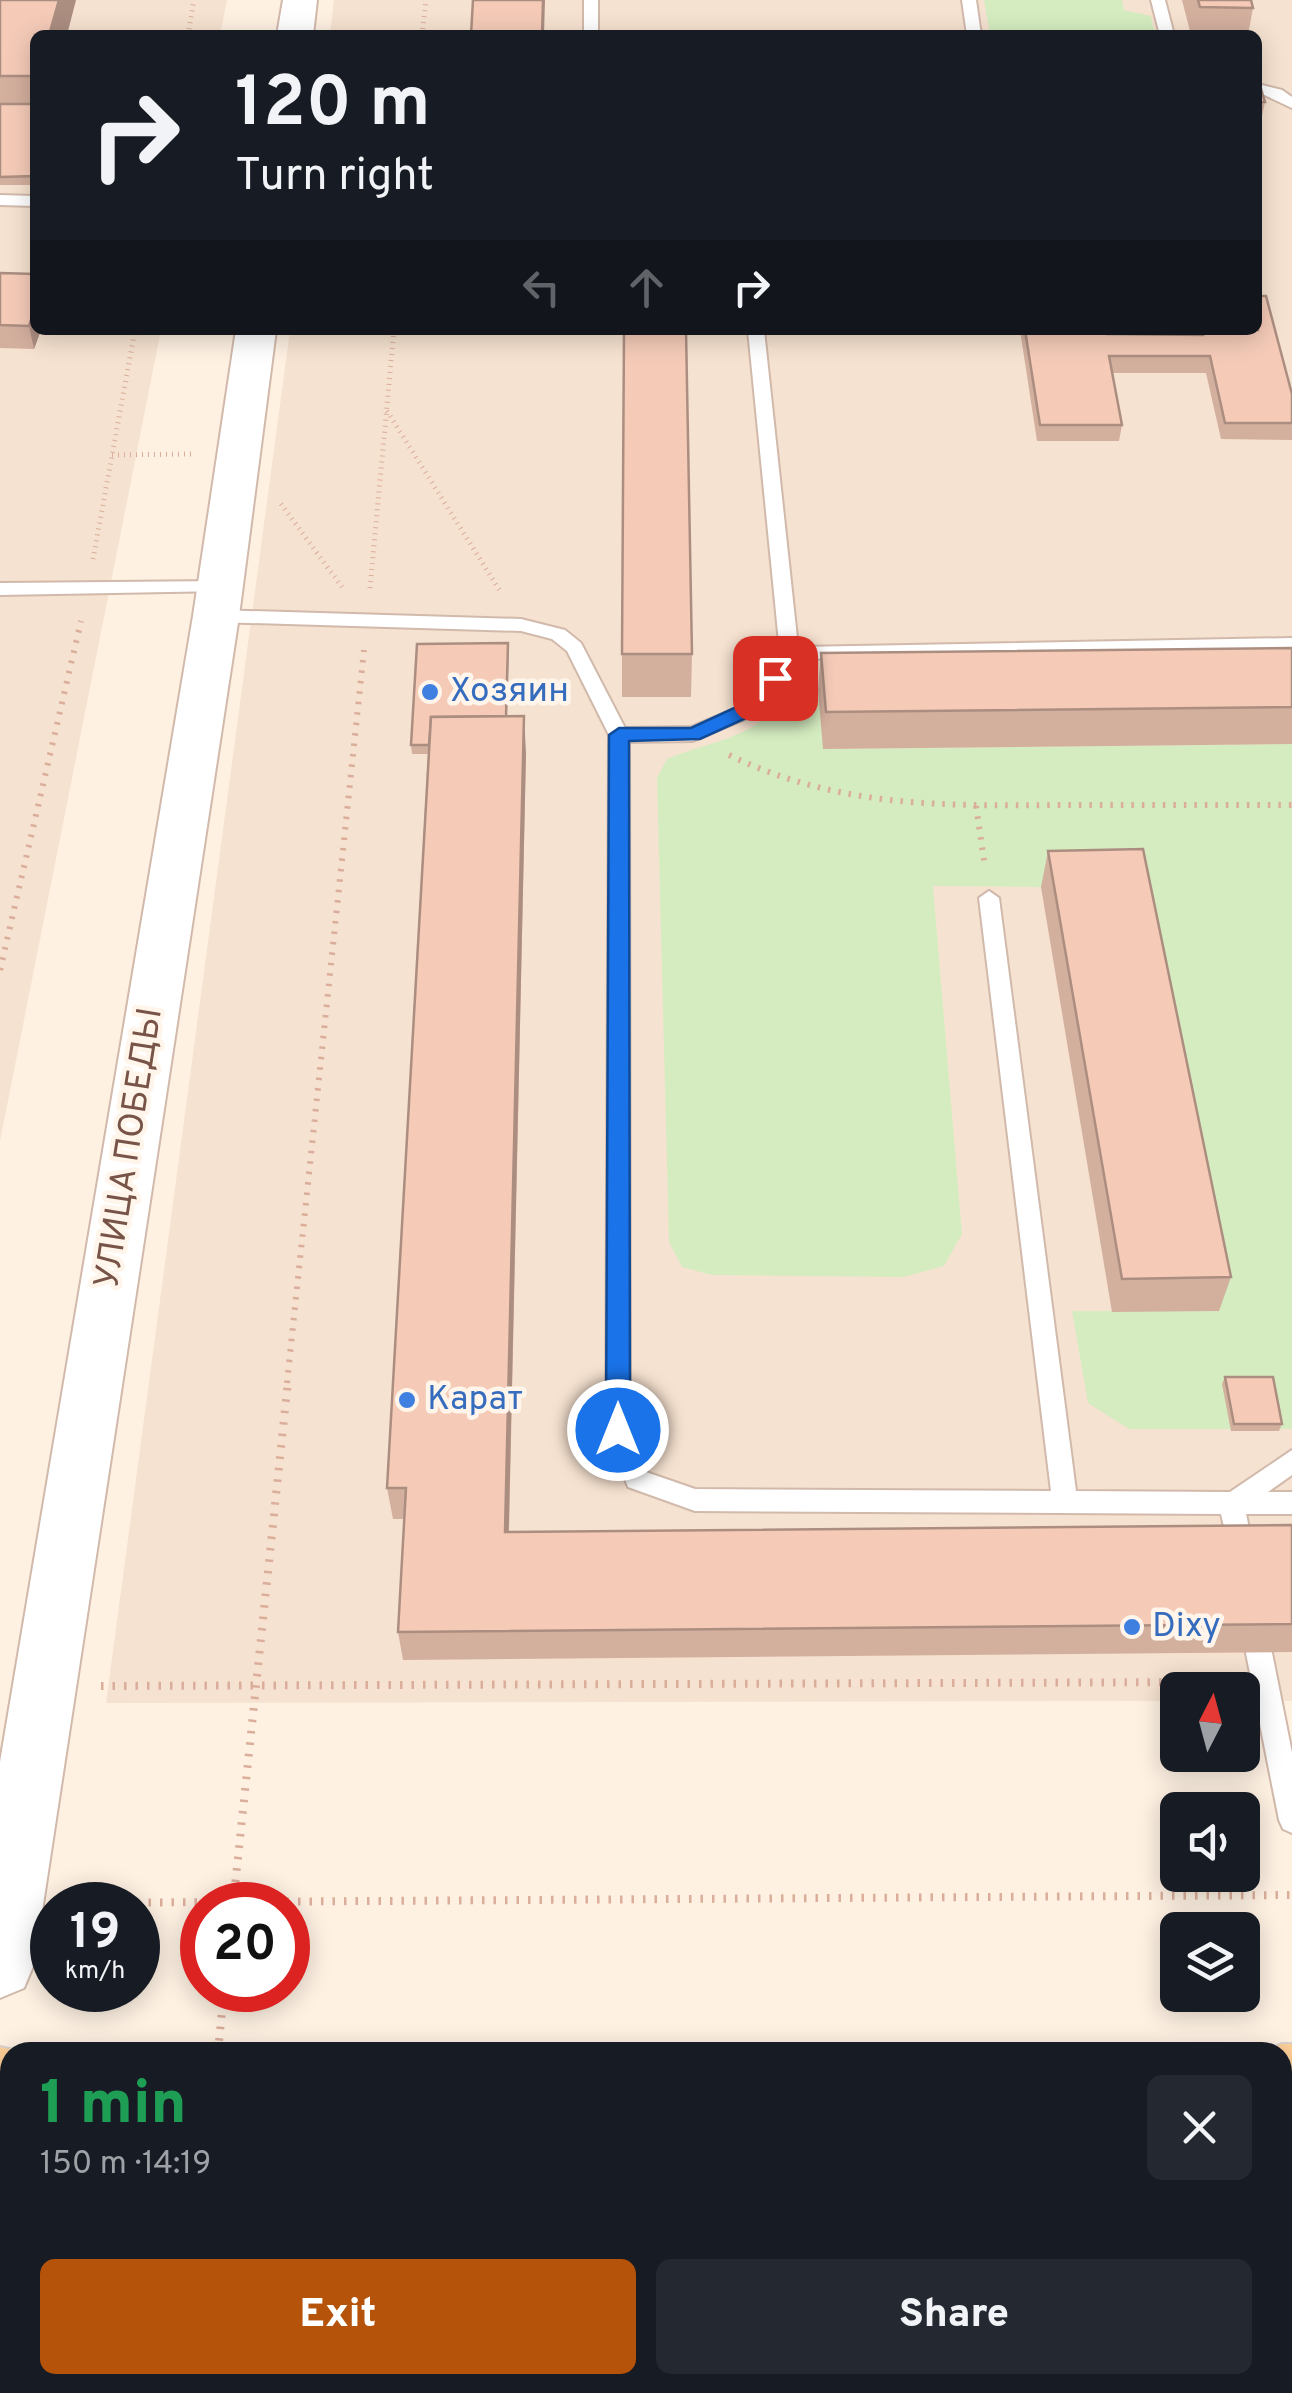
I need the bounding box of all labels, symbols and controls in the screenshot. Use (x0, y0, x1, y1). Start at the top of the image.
text: 120 m (235, 62, 431, 151)
icon: right (70, 70, 200, 200)
text: Turn right (235, 149, 434, 206)
icon: left (514, 260, 569, 315)
icon: ahead (619, 260, 674, 315)
icon: right (724, 260, 779, 315)
pin (733, 636, 818, 721)
icon: arrive (748, 651, 803, 706)
place label: Хозяин (450, 670, 569, 714)
marker: Хозяин (419, 681, 441, 703)
street label: УЛИЦА ПОБЕДЫ (86, 1005, 174, 1291)
place label: Карат (427, 1378, 523, 1422)
position arrow (566, 1378, 670, 1482)
marker: Карат (396, 1389, 418, 1411)
place label: Dixy (1152, 1605, 1221, 1649)
marker: Dixy (1121, 1616, 1143, 1638)
north arrow (1160, 1672, 1260, 1772)
map controls (1160, 1672, 1260, 2012)
button: sound (1160, 1792, 1260, 1892)
speed limit sign: 20 (180, 1882, 310, 2012)
text: 19 (70, 1903, 120, 1966)
button: layers (1160, 1912, 1260, 2012)
text: km/h (65, 1956, 125, 1988)
text: 1 min (40, 2069, 187, 2145)
button: close (1147, 2075, 1252, 2180)
text: 150 m · 14:19 (40, 2145, 211, 2185)
button: Exit (40, 2259, 636, 2374)
button: Share (656, 2259, 1252, 2374)

